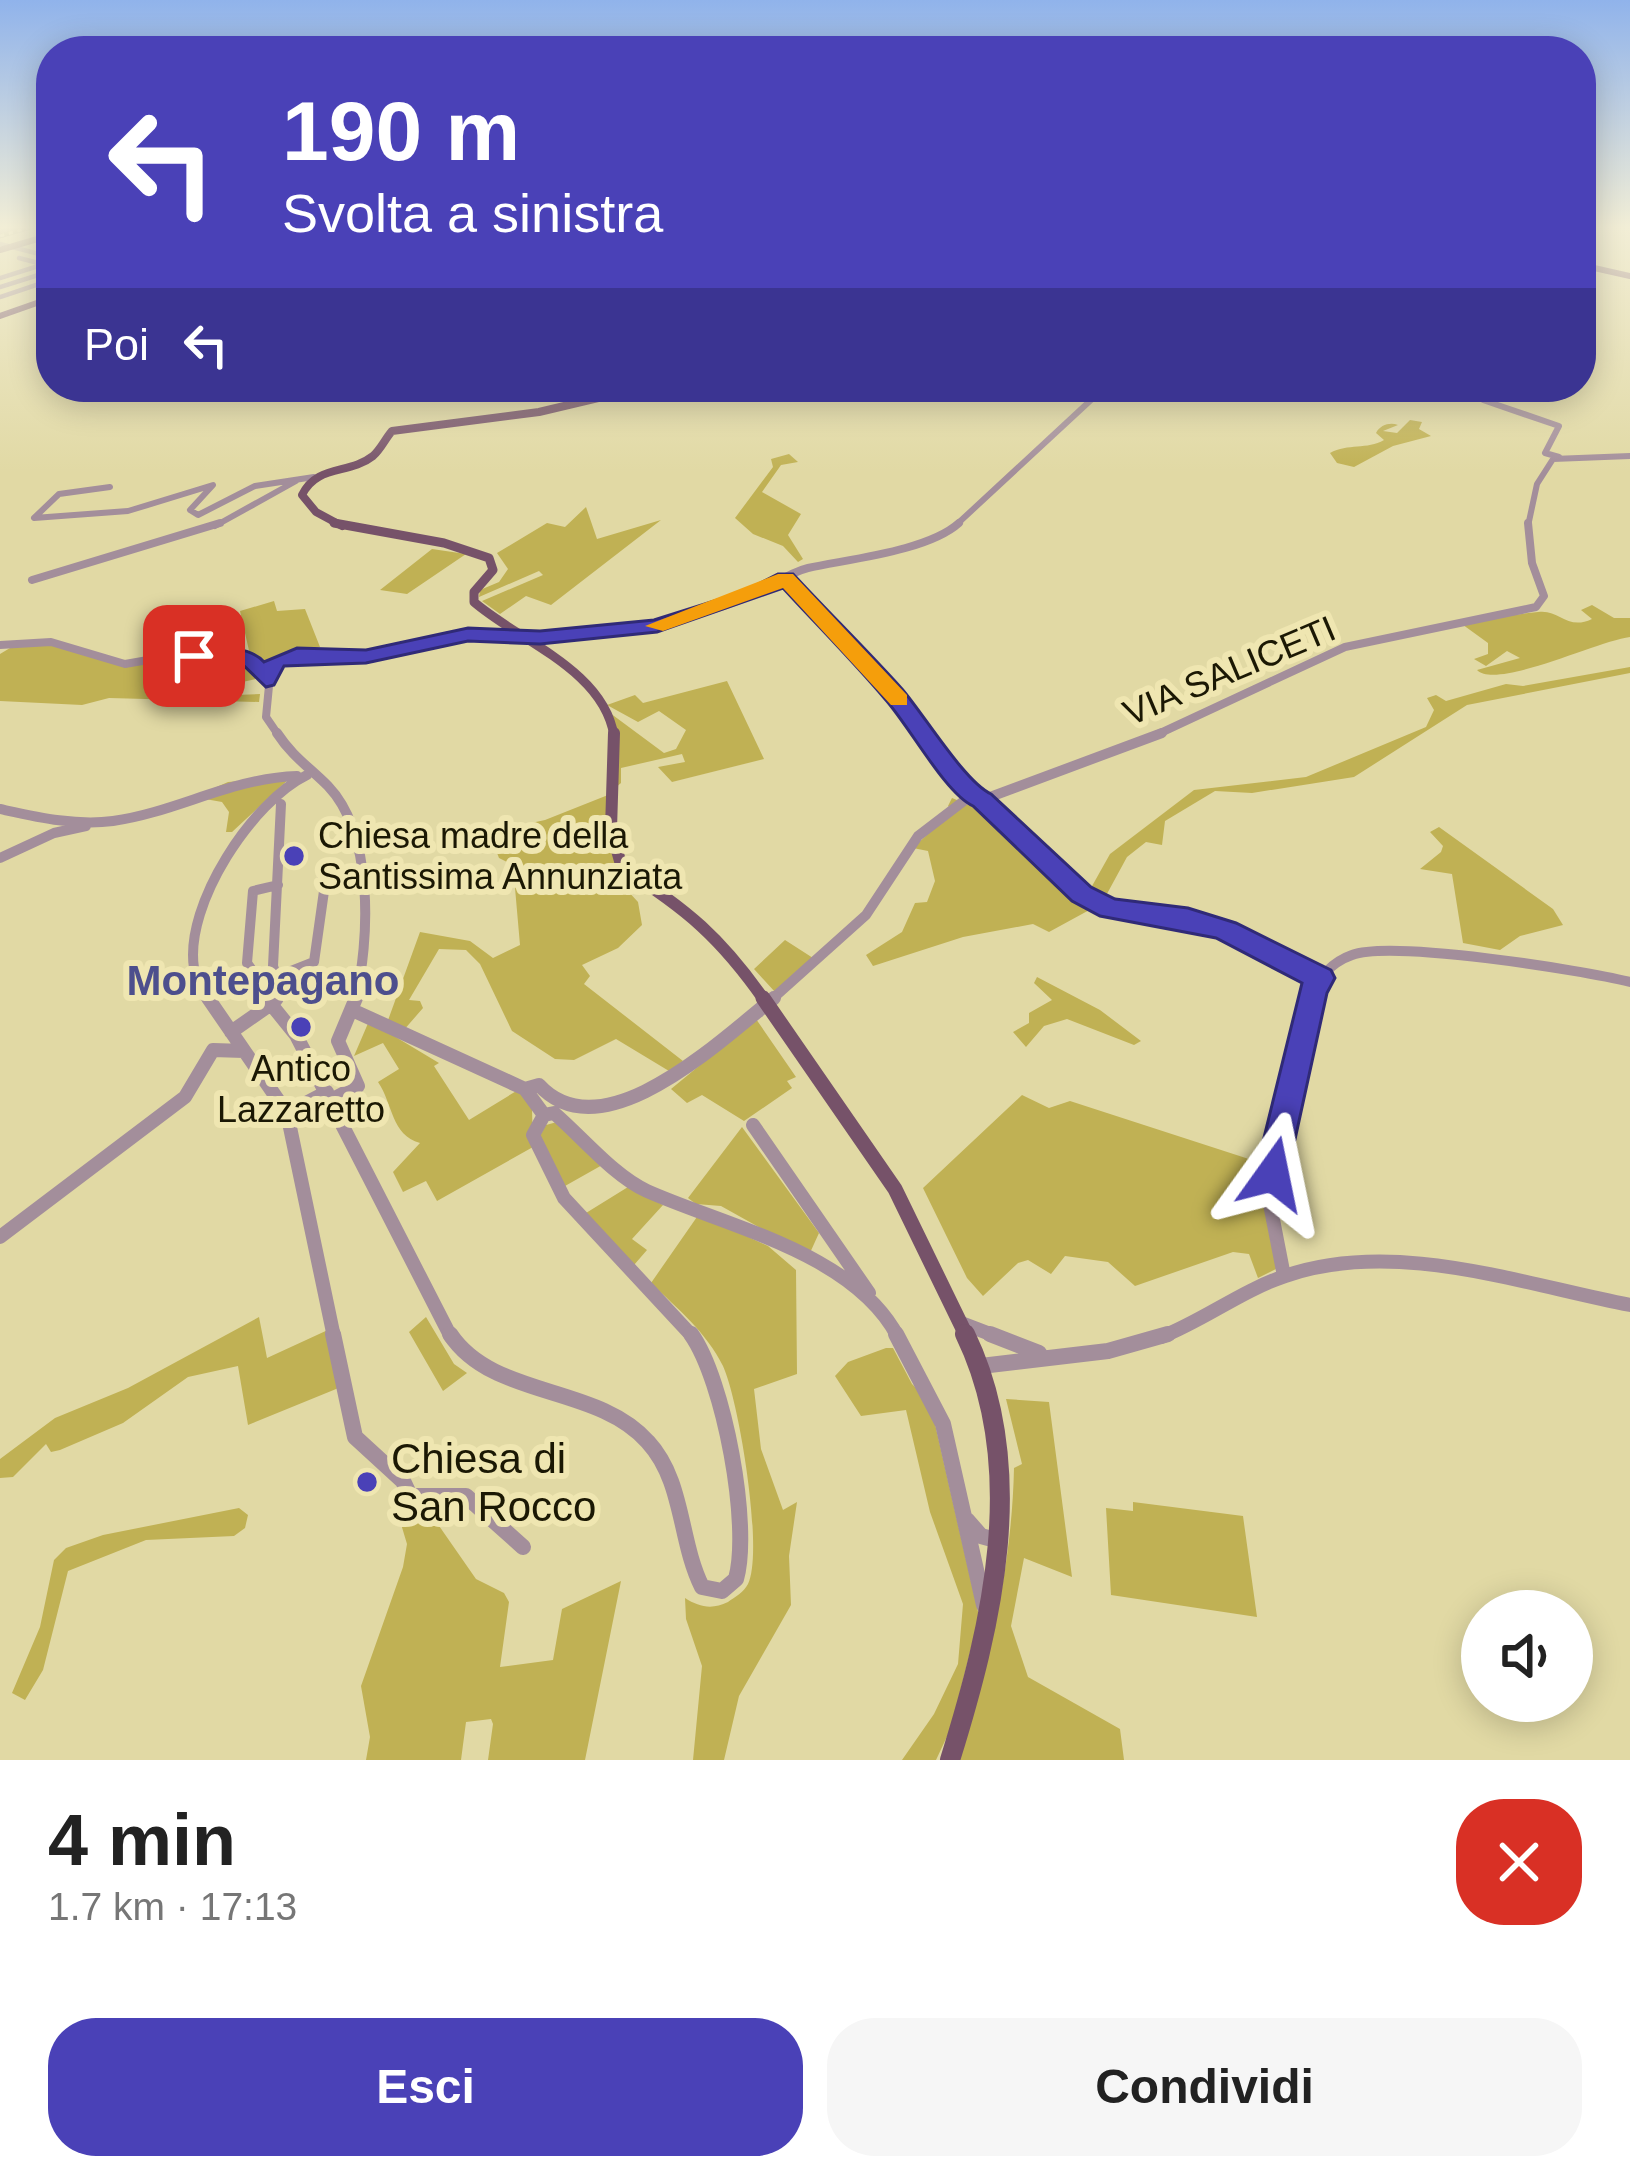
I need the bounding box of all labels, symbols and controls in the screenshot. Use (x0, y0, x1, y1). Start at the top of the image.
icon: left (84, 84, 240, 240)
text: 190 m (282, 84, 520, 178)
text: Svolta a sinistra (282, 183, 663, 243)
icon: left (173, 312, 239, 378)
text: Poi (84, 319, 149, 370)
pin (143, 605, 245, 707)
street label: VIA SALICETI (1117, 607, 1341, 734)
icon: arrive (161, 623, 227, 689)
place label: Chiesa madre della Santissima Annunziata (318, 815, 683, 897)
marker: Chiesa madre della Santissima Annunziata (281, 843, 307, 869)
district label: Montepagano (127, 957, 399, 1004)
marker: Antico Lazzaretto (288, 1014, 314, 1040)
place label: Antico Lazzaretto (217, 1048, 385, 1130)
position arrow (1210, 1111, 1336, 1237)
place label: Chiesa di San Rocco (391, 1435, 596, 1530)
marker: Chiesa di San Rocco (354, 1469, 380, 1495)
map controls (1461, 1590, 1593, 1722)
button: sound (1461, 1590, 1593, 1722)
button: close (1456, 1799, 1582, 1925)
text: 4 min (48, 1800, 236, 1880)
text: 1.7 km · 17:13 (48, 1885, 297, 1928)
button: Esci (48, 2018, 803, 2156)
button: Condividi (827, 2018, 1582, 2156)

